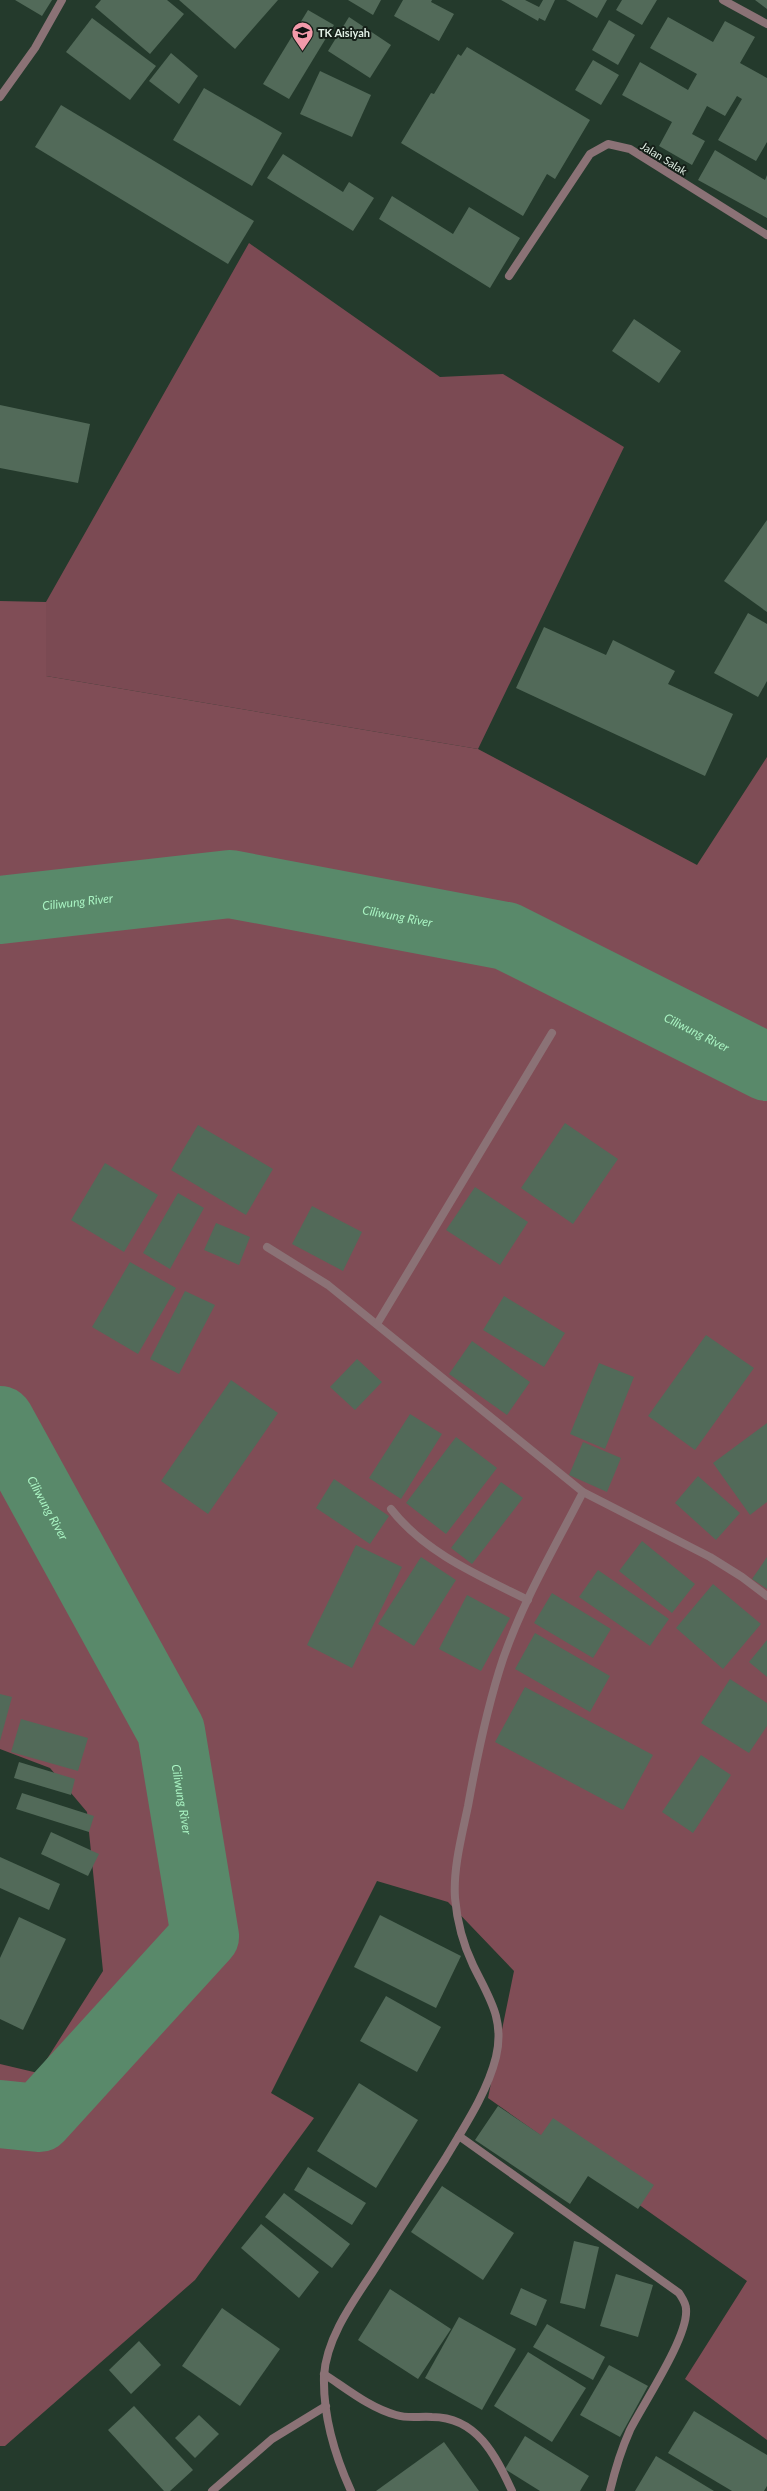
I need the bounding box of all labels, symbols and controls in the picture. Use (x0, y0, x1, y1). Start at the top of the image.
school or university icon: TK Aisiyah (289, 19, 315, 52)
place label: TK Aisiyah (318, 26, 370, 39)
street label: Jalan Salak (639, 139, 690, 177)
water label: Ciliwung River (41, 890, 114, 913)
water label: Ciliwung River (361, 902, 435, 930)
water label: Ciliwung River (662, 1009, 733, 1055)
water label: Ciliwung River (25, 1473, 72, 1543)
water label: Ciliwung River (169, 1763, 196, 1836)

